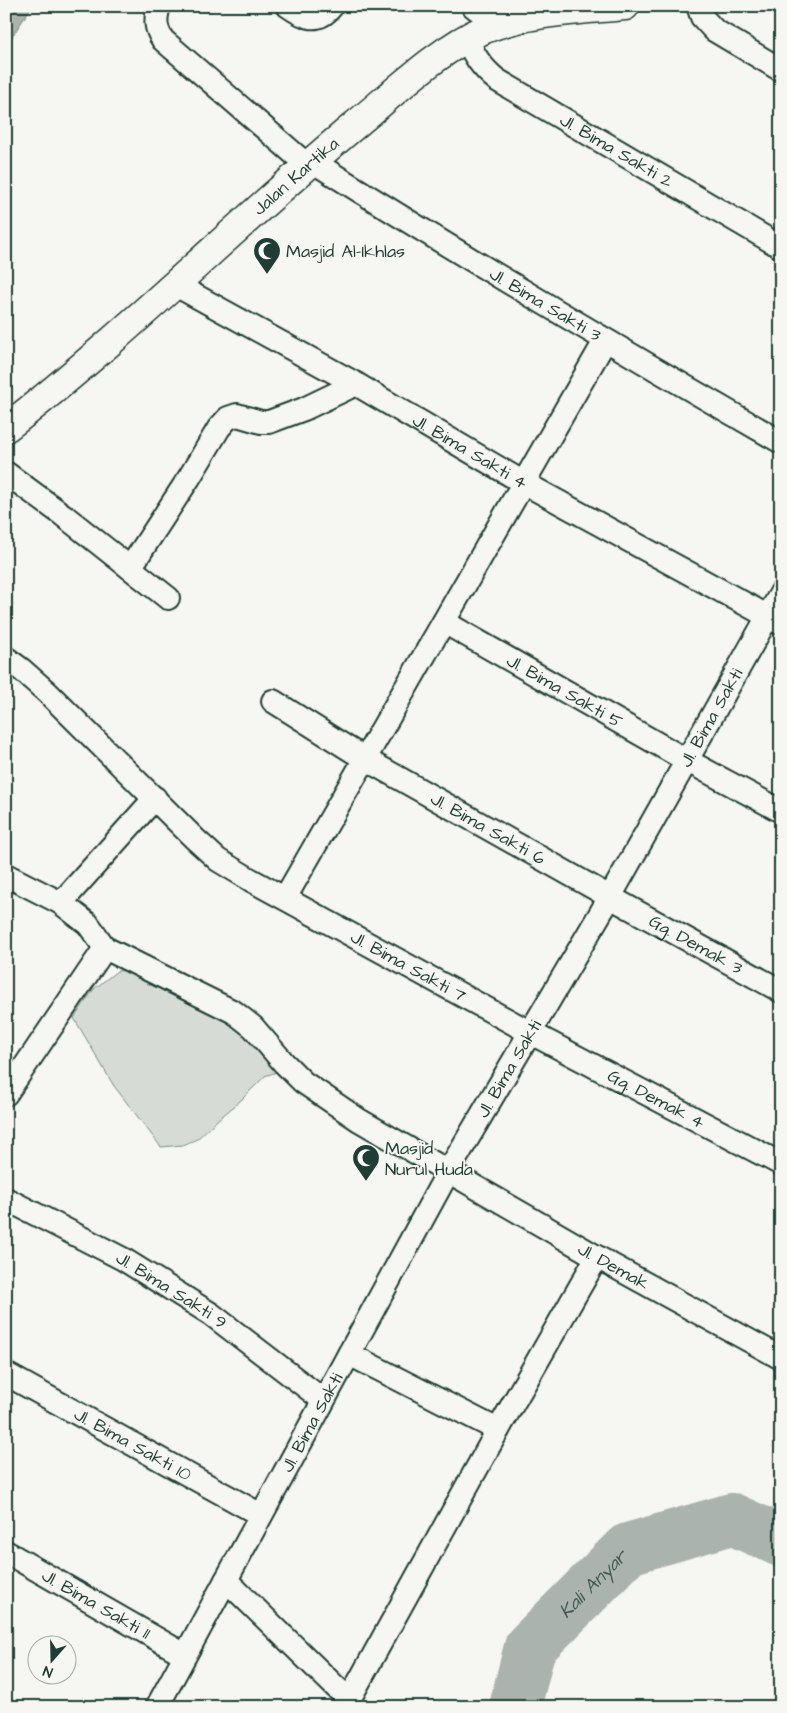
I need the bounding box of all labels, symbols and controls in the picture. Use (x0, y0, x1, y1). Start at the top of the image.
street label: Jl. Bima Sakti 2 (555, 107, 678, 194)
street label: Jalan Kartika (247, 131, 344, 221)
mosque icon: Masjid Al-Ikhlas (252, 236, 282, 275)
place label: Masjid Al-Ikhlas (286, 239, 405, 264)
street label: Jl. Bima Sakti 3 (485, 261, 606, 347)
street label: Jl. Bima Sakti 4 (408, 408, 532, 495)
street label: Jl. Bima Sakti 5 (502, 648, 628, 734)
street label: Jl. Bima Sakti (673, 663, 749, 772)
street label: Jl. Bima Sakti 6 (426, 786, 550, 871)
street label: Gg. Demak 3 (645, 908, 747, 980)
street label: Jl. Bima Sakti 7 (346, 924, 471, 1008)
street label: Jl. Bima Sakti (470, 1015, 548, 1122)
street label: Gg. Demak 4 (603, 1063, 709, 1134)
place label: Masjid Nurul Huda (385, 1136, 473, 1182)
mosque icon: Masjid Nurul Huda (351, 1143, 381, 1182)
street label: Jl. Demak (573, 1236, 654, 1296)
street label: Jl. Bima Sakti 9 (112, 1245, 232, 1335)
street label: Jl. Bima Sakti (275, 1368, 349, 1477)
street label: Jl. Bima Sakti 10 (70, 1402, 196, 1487)
water label: Kali Anyar (553, 1542, 635, 1624)
street label: Jl. Bima Sakti 11 (37, 1563, 155, 1645)
north arrow (28, 1636, 78, 1686)
text: N (40, 1660, 55, 1682)

